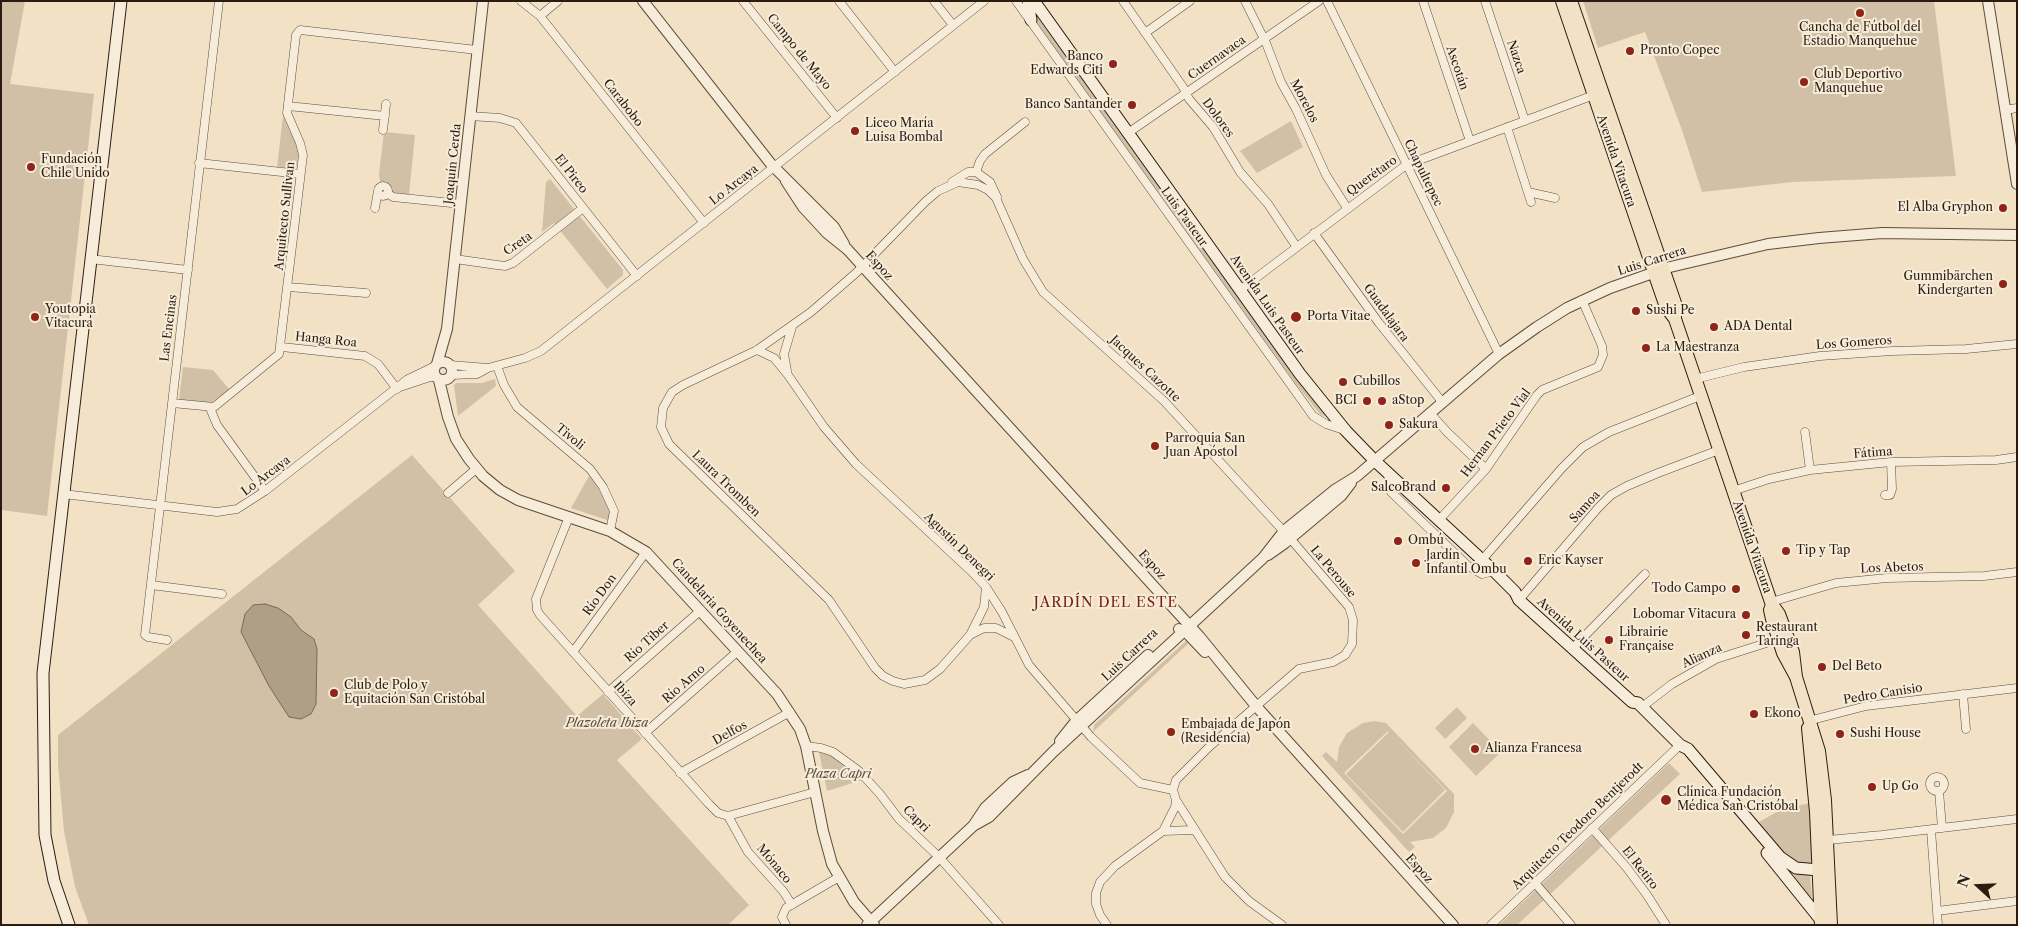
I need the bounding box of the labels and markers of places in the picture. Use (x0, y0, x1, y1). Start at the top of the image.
marker: Cancha de Fútbol del Estadio Manquehue (1854, 7, 1866, 19)
place label: Cancha de Fútbol del Estadio Manquehue (1799, 21, 1921, 49)
place label: Pronto Copec (1640, 44, 1720, 58)
marker: Pronto Copec (1624, 45, 1636, 57)
place label: Banco Edwards Citi (1030, 50, 1103, 78)
marker: Banco Edwards Citi (1107, 58, 1119, 70)
place label: Club Deportivo Manquehue (1814, 68, 1902, 96)
marker: Club Deportivo Manquehue (1798, 76, 1810, 88)
place label: Banco Santander (1025, 98, 1122, 112)
marker: Banco Santander (1126, 99, 1138, 111)
place label: Liceo María Luisa Bombal (865, 117, 943, 145)
marker: Liceo María Luisa Bombal (849, 125, 861, 137)
place label: Fundación Chile Unido (41, 153, 110, 181)
marker: Fundación Chile Unido (25, 161, 37, 173)
place label: El Alba Gryphon (1898, 201, 1993, 215)
marker: El Alba Gryphon (1997, 202, 2009, 214)
place label: Gummibärchen Kindergarten (1903, 270, 1993, 298)
marker: Gummibärchen Kindergarten (1997, 278, 2009, 290)
place label: Youtopia Vitacura (45, 303, 96, 331)
place label: Sushi Pe (1646, 304, 1695, 318)
marker: Sushi Pe (1630, 305, 1642, 317)
marker: Porta Vitae (1289, 310, 1303, 324)
place label: Porta Vitae (1307, 310, 1370, 324)
marker: Youtopia Vitacura (29, 311, 41, 323)
place label: ADA Dental (1724, 320, 1792, 334)
marker: ADA Dental (1708, 321, 1720, 333)
place label: La Maestranza (1656, 341, 1739, 355)
marker: La Maestranza (1640, 342, 1652, 354)
place label: Cubillos (1353, 375, 1400, 389)
marker: Cubillos (1337, 376, 1349, 388)
place label: BCI (1335, 394, 1357, 408)
place label: aStop (1392, 394, 1425, 408)
marker: BCI (1361, 395, 1373, 407)
marker: aStop (1376, 395, 1388, 407)
place label: Sakura (1399, 418, 1438, 432)
marker: Sakura (1383, 419, 1395, 431)
place label: Parroquia San Juan Apóstol (1165, 432, 1245, 460)
marker: Parroquia San Juan Apóstol (1149, 440, 1161, 452)
place label: SalcoBrand (1371, 481, 1436, 495)
marker: SalcoBrand (1440, 482, 1452, 494)
place label: Ombú (1408, 534, 1444, 548)
marker: Ombú (1392, 535, 1404, 547)
place label: Tip y Tap (1796, 544, 1851, 558)
marker: Tip y Tap (1780, 545, 1792, 557)
place label: Jardín Infantil Ombu (1426, 549, 1507, 577)
place label: Eric Kayser (1538, 554, 1603, 568)
marker: Eric Kayser (1522, 555, 1534, 567)
marker: Jardín Infantil Ombu (1410, 557, 1422, 569)
place label: Todo Campo (1651, 582, 1726, 596)
marker: Todo Campo (1730, 583, 1742, 595)
place label: Lobomar Vitacura (1633, 608, 1736, 622)
marker: Lobomar Vitacura (1740, 609, 1752, 621)
place label: Restaurant Taringa (1756, 621, 1818, 649)
place label: Librairie Française (1619, 626, 1674, 654)
marker: Restaurant Taringa (1740, 629, 1752, 641)
marker: Librairie Française (1603, 634, 1615, 646)
place label: Del Beto (1832, 660, 1882, 674)
marker: Del Beto (1816, 661, 1828, 673)
place label: Club de Polo y Equitación San Cristóbal (344, 679, 485, 707)
marker: Club de Polo y Equitación San Cristóbal (328, 687, 340, 699)
place label: Ekono (1764, 707, 1801, 721)
marker: Ekono (1748, 708, 1760, 720)
place label: Embajada de Japón (Residencia) (1181, 718, 1290, 746)
marker: Embajada de Japón (Residencia) (1165, 726, 1177, 738)
place label: Sushi House (1850, 727, 1921, 741)
marker: Sushi House (1834, 728, 1846, 740)
place label: Alianza Francesa (1485, 742, 1582, 756)
marker: Alianza Francesa (1469, 743, 1481, 755)
place label: Up Go (1882, 780, 1919, 794)
marker: Up Go (1866, 781, 1878, 793)
place label: Clínica Fundación Médica San Cristóbal (1677, 786, 1798, 814)
marker: Clínica Fundación Médica San Cristóbal (1659, 793, 1673, 807)

